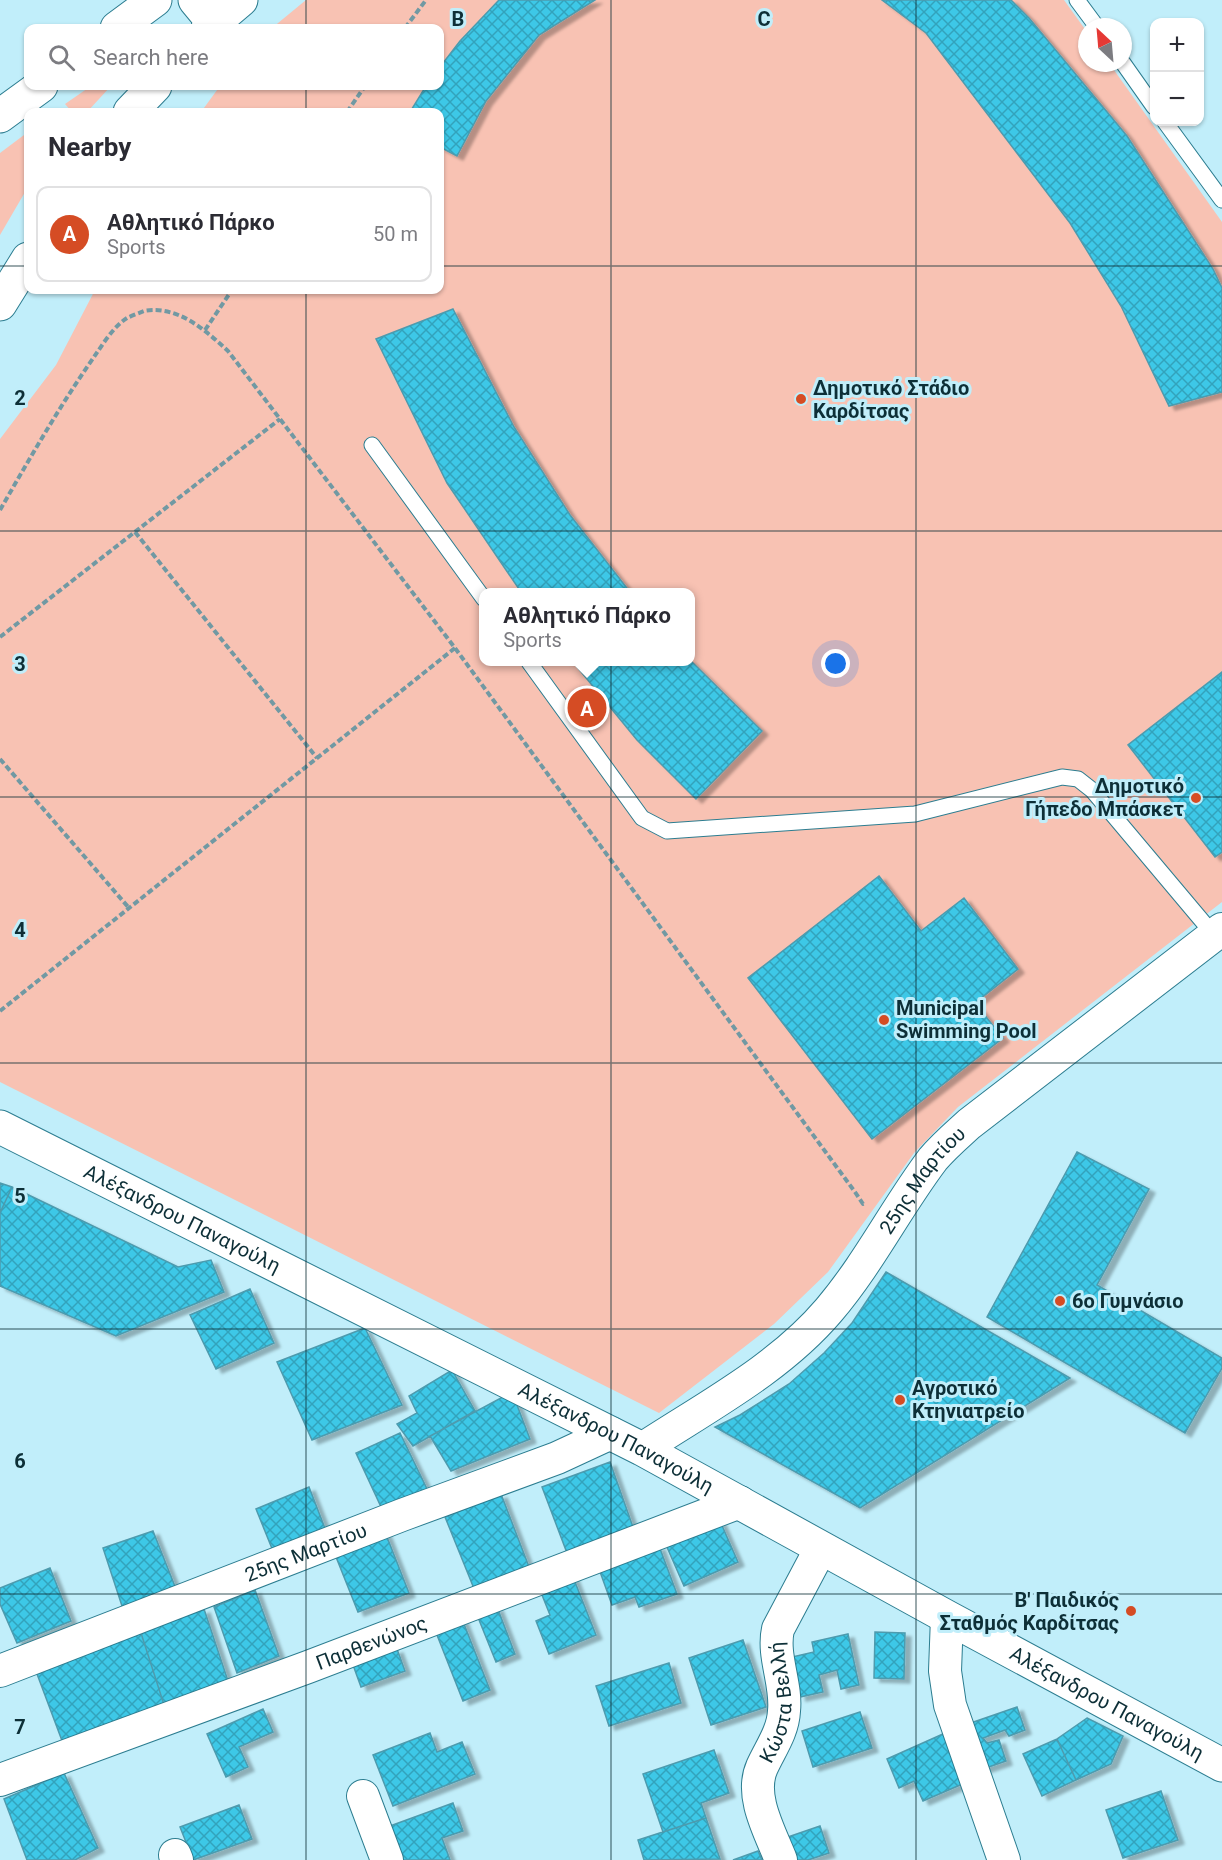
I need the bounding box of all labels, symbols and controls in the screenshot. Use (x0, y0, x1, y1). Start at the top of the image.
text: B (452, 7, 464, 31)
text: C (757, 7, 771, 31)
north arrow (1078, 18, 1132, 72)
map controls (1150, 18, 1204, 126)
button: + (1150, 18, 1204, 72)
search box (24, 24, 444, 90)
icon: search (45, 41, 78, 74)
text: Search here (93, 45, 209, 70)
button: − (1150, 72, 1204, 126)
text: Nearby (48, 132, 131, 162)
text: Αθλητικό Πάρκο (107, 210, 275, 235)
text: A (63, 222, 76, 246)
text: 50 m (373, 222, 418, 246)
text: Sports (107, 235, 166, 259)
place label: Δημοτικό Στάδιο Καρδίτσας (813, 376, 969, 423)
text: 2 (14, 386, 26, 410)
marker: Δημοτικό Στάδιο Καρδίτσας (794, 392, 808, 406)
popup (479, 588, 695, 666)
text: Αθλητικό Πάρκο (503, 603, 671, 628)
text: Sports (503, 628, 562, 652)
your location (821, 649, 850, 678)
text: 3 (14, 652, 26, 676)
pin: A (568, 686, 606, 730)
place label: Δημοτικό Γήπεδο Μπάσκετ (1025, 774, 1184, 821)
marker: Δημοτικό Γήπεδο Μπάσκετ (1189, 791, 1203, 805)
text: 4 (14, 918, 26, 942)
place label: Municipal Swimming Pool (896, 996, 1036, 1043)
marker: Municipal Swimming Pool (877, 1013, 891, 1027)
street label: 25ης Μαρτίου (874, 1121, 970, 1238)
street label: Αλέξανδρου Παναγούλη (80, 1159, 285, 1278)
text: 5 (14, 1184, 26, 1208)
place label: 6ο Γυμνάσιο (1072, 1289, 1183, 1313)
marker: 6ο Γυμνάσιο (1053, 1294, 1067, 1308)
place label: Αγροτικό Κτηνιατρείο (912, 1376, 1024, 1423)
street label: Αλέξανδρου Παναγούλη (515, 1377, 718, 1498)
marker: Αγροτικό Κτηνιατρείο (893, 1393, 907, 1407)
text: 6 (14, 1449, 26, 1473)
street label: 25ης Μαρτίου (241, 1518, 370, 1587)
place label: Β' Παιδικός Σταθμός Καρδίτσας (939, 1588, 1119, 1635)
marker: Β' Παιδικός Σταθμός Καρδίτσας (1124, 1604, 1138, 1618)
street label: Παρθενώνος (313, 1611, 430, 1675)
street label: Κώστα Βελλή (754, 1641, 797, 1767)
street label: Αλέξανδρου Παναγούλη (1006, 1641, 1208, 1765)
text: 7 (14, 1715, 26, 1739)

